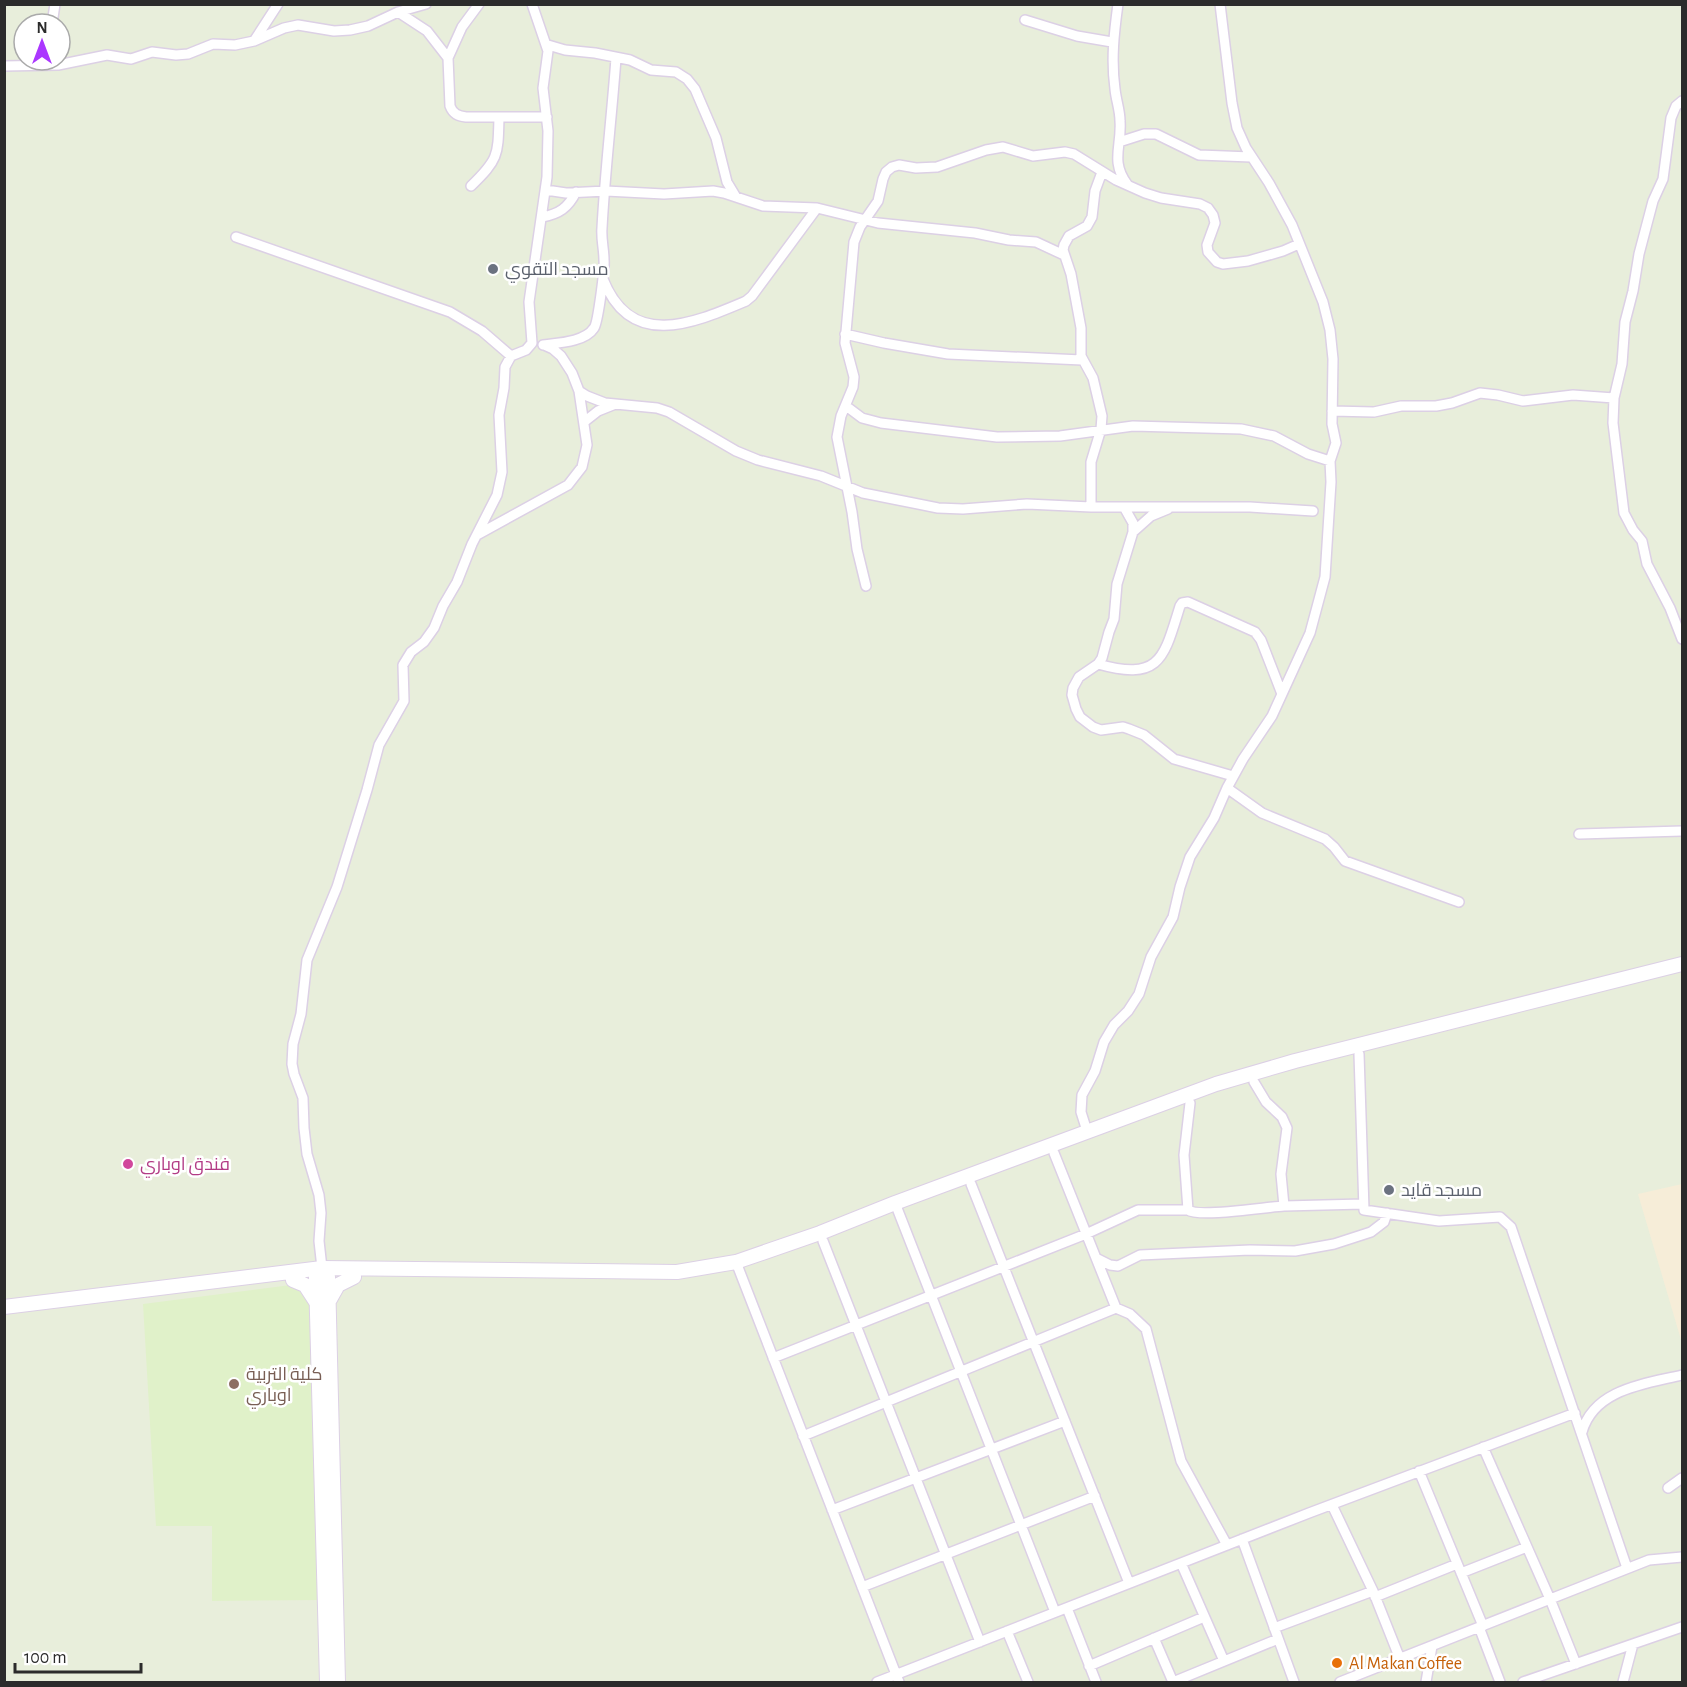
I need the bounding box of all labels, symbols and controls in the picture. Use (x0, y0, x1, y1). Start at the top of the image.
north arrow (12, 12, 72, 72)
text: N (36, 20, 48, 36)
place label: مسجد التقوي (505, 261, 609, 283)
marker: مسجد التقوي (486, 262, 500, 276)
place label: فندق اوباري (140, 1156, 230, 1178)
marker: فندق اوباري (121, 1157, 135, 1171)
place label: مسجد قايد (1401, 1182, 1482, 1200)
marker: مسجد قايد (1382, 1183, 1396, 1197)
place label: كلية التربية اوباري (246, 1366, 322, 1409)
marker: كلية التربية اوباري (227, 1377, 241, 1391)
scale bar (15, 1636, 141, 1674)
text: 100 m (24, 1649, 67, 1667)
place label: Al Makan Coffee (1349, 1655, 1462, 1673)
marker: Al Makan Coffee (1330, 1656, 1344, 1670)

